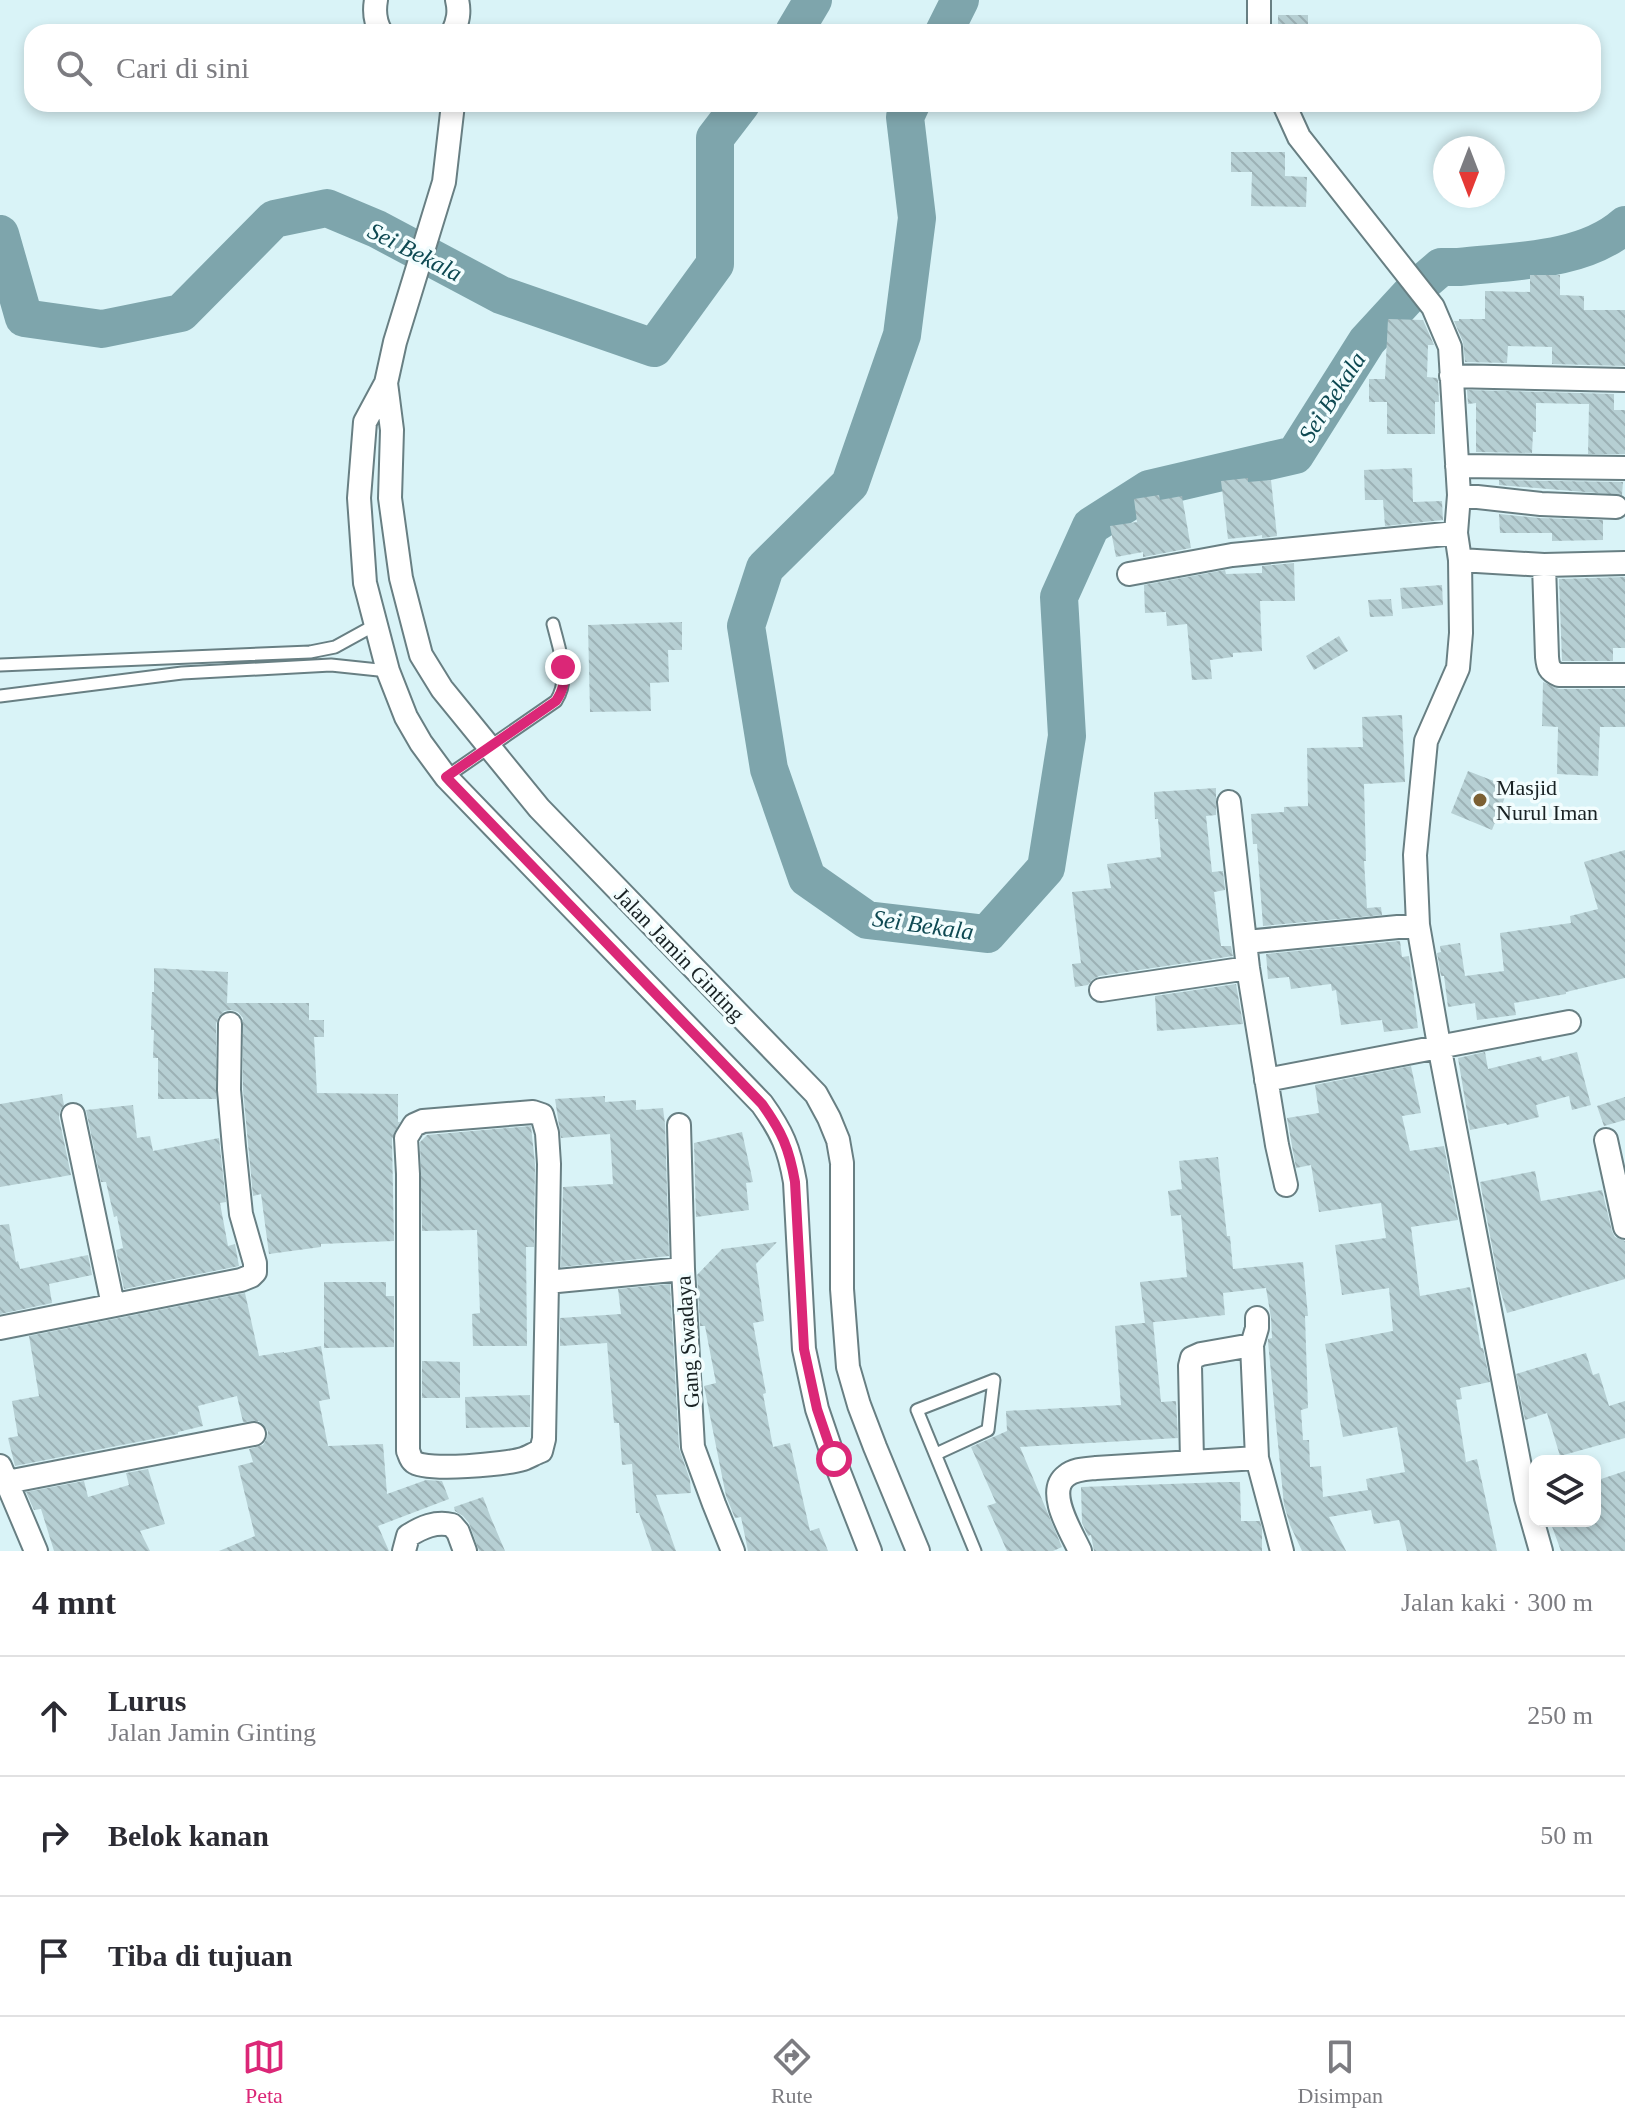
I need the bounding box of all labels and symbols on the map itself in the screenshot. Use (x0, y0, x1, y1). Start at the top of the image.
north arrow (1433, 136, 1505, 208)
water label: Sei Bekala (364, 217, 466, 287)
water label: Sei Bekala (1293, 347, 1371, 447)
route end (545, 649, 581, 685)
place label: Masjid Nurul Iman (1496, 775, 1598, 825)
marker: Masjid Nurul Iman (1471, 791, 1489, 809)
street label: Jalan Jamin Ginting (610, 882, 750, 1026)
water label: Sei Bekala (871, 905, 975, 945)
street label: Gang Swadaya (670, 1275, 705, 1409)
route start (816, 1441, 852, 1477)

